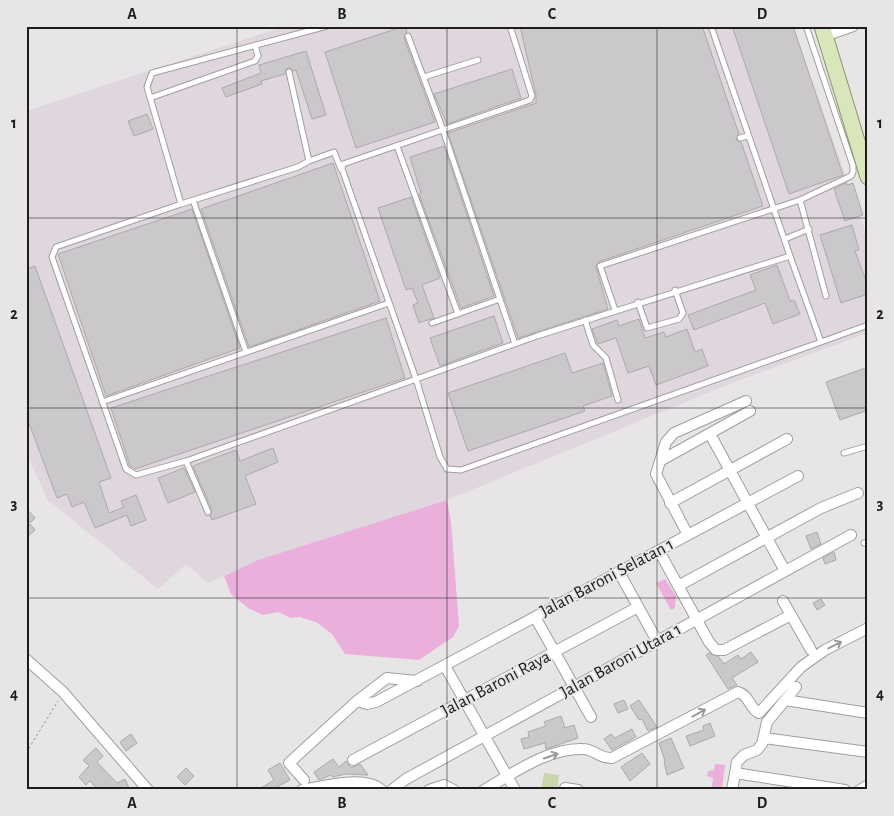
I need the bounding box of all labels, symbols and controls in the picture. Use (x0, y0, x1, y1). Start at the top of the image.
text: A (127, 6, 137, 22)
text: B (337, 6, 347, 22)
text: C (548, 6, 557, 22)
text: D (757, 6, 768, 22)
text: 1 (11, 115, 17, 131)
text: 1 (877, 115, 883, 131)
text: 2 (10, 306, 18, 322)
text: 2 (876, 306, 884, 322)
text: 3 (11, 496, 18, 512)
text: 3 (877, 496, 884, 512)
street label: Jalan Baroni Selatan 1 (537, 535, 677, 621)
street label: Jalan Baroni Utara 1 (557, 620, 685, 702)
one-way arrow (827, 640, 842, 649)
street label: Jalan Baroni Raya (439, 648, 553, 720)
text: 4 (10, 686, 18, 702)
text: 4 (876, 686, 884, 702)
one-way arrow (691, 708, 706, 718)
one-way arrow (542, 751, 558, 760)
text: A (127, 795, 137, 811)
text: B (337, 795, 347, 811)
text: C (548, 795, 557, 811)
text: D (757, 795, 768, 811)

